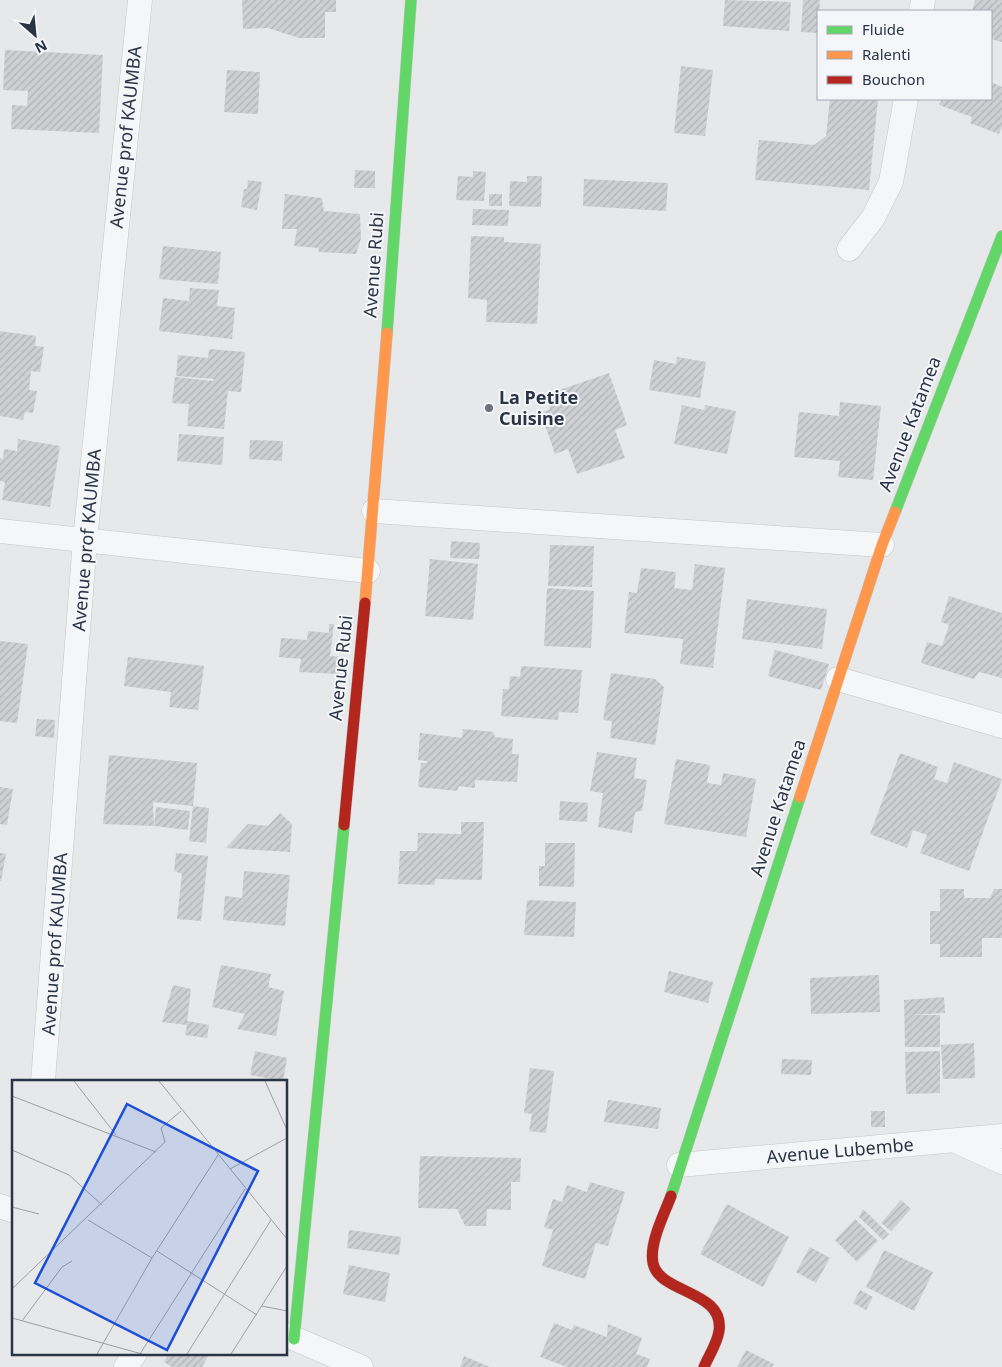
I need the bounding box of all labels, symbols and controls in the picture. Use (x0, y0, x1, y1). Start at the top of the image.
north arrow (10, 10, 60, 60)
legend (817, 10, 992, 100)
text: Fluide (862, 19, 904, 39)
text: N (32, 36, 51, 58)
street label: Avenue prof KAUMBA (104, 44, 147, 229)
text: Ralenti (862, 44, 911, 64)
text: Bouchon (862, 69, 925, 89)
street label: Avenue Rubi (357, 211, 389, 319)
street label: Avenue Katamea (872, 353, 946, 495)
place label: La Petite Cuisine (499, 385, 578, 430)
marker: La Petite Cuisine (483, 402, 495, 414)
street label: Avenue prof KAUMBA (66, 447, 106, 632)
street label: Avenue Rubi (323, 614, 357, 722)
street label: Avenue Katamea (744, 736, 811, 879)
street label: Avenue prof KAUMBA (36, 851, 72, 1036)
inset map (12, 1080, 288, 1354)
street label: Avenue Lubembe (765, 1132, 915, 1168)

